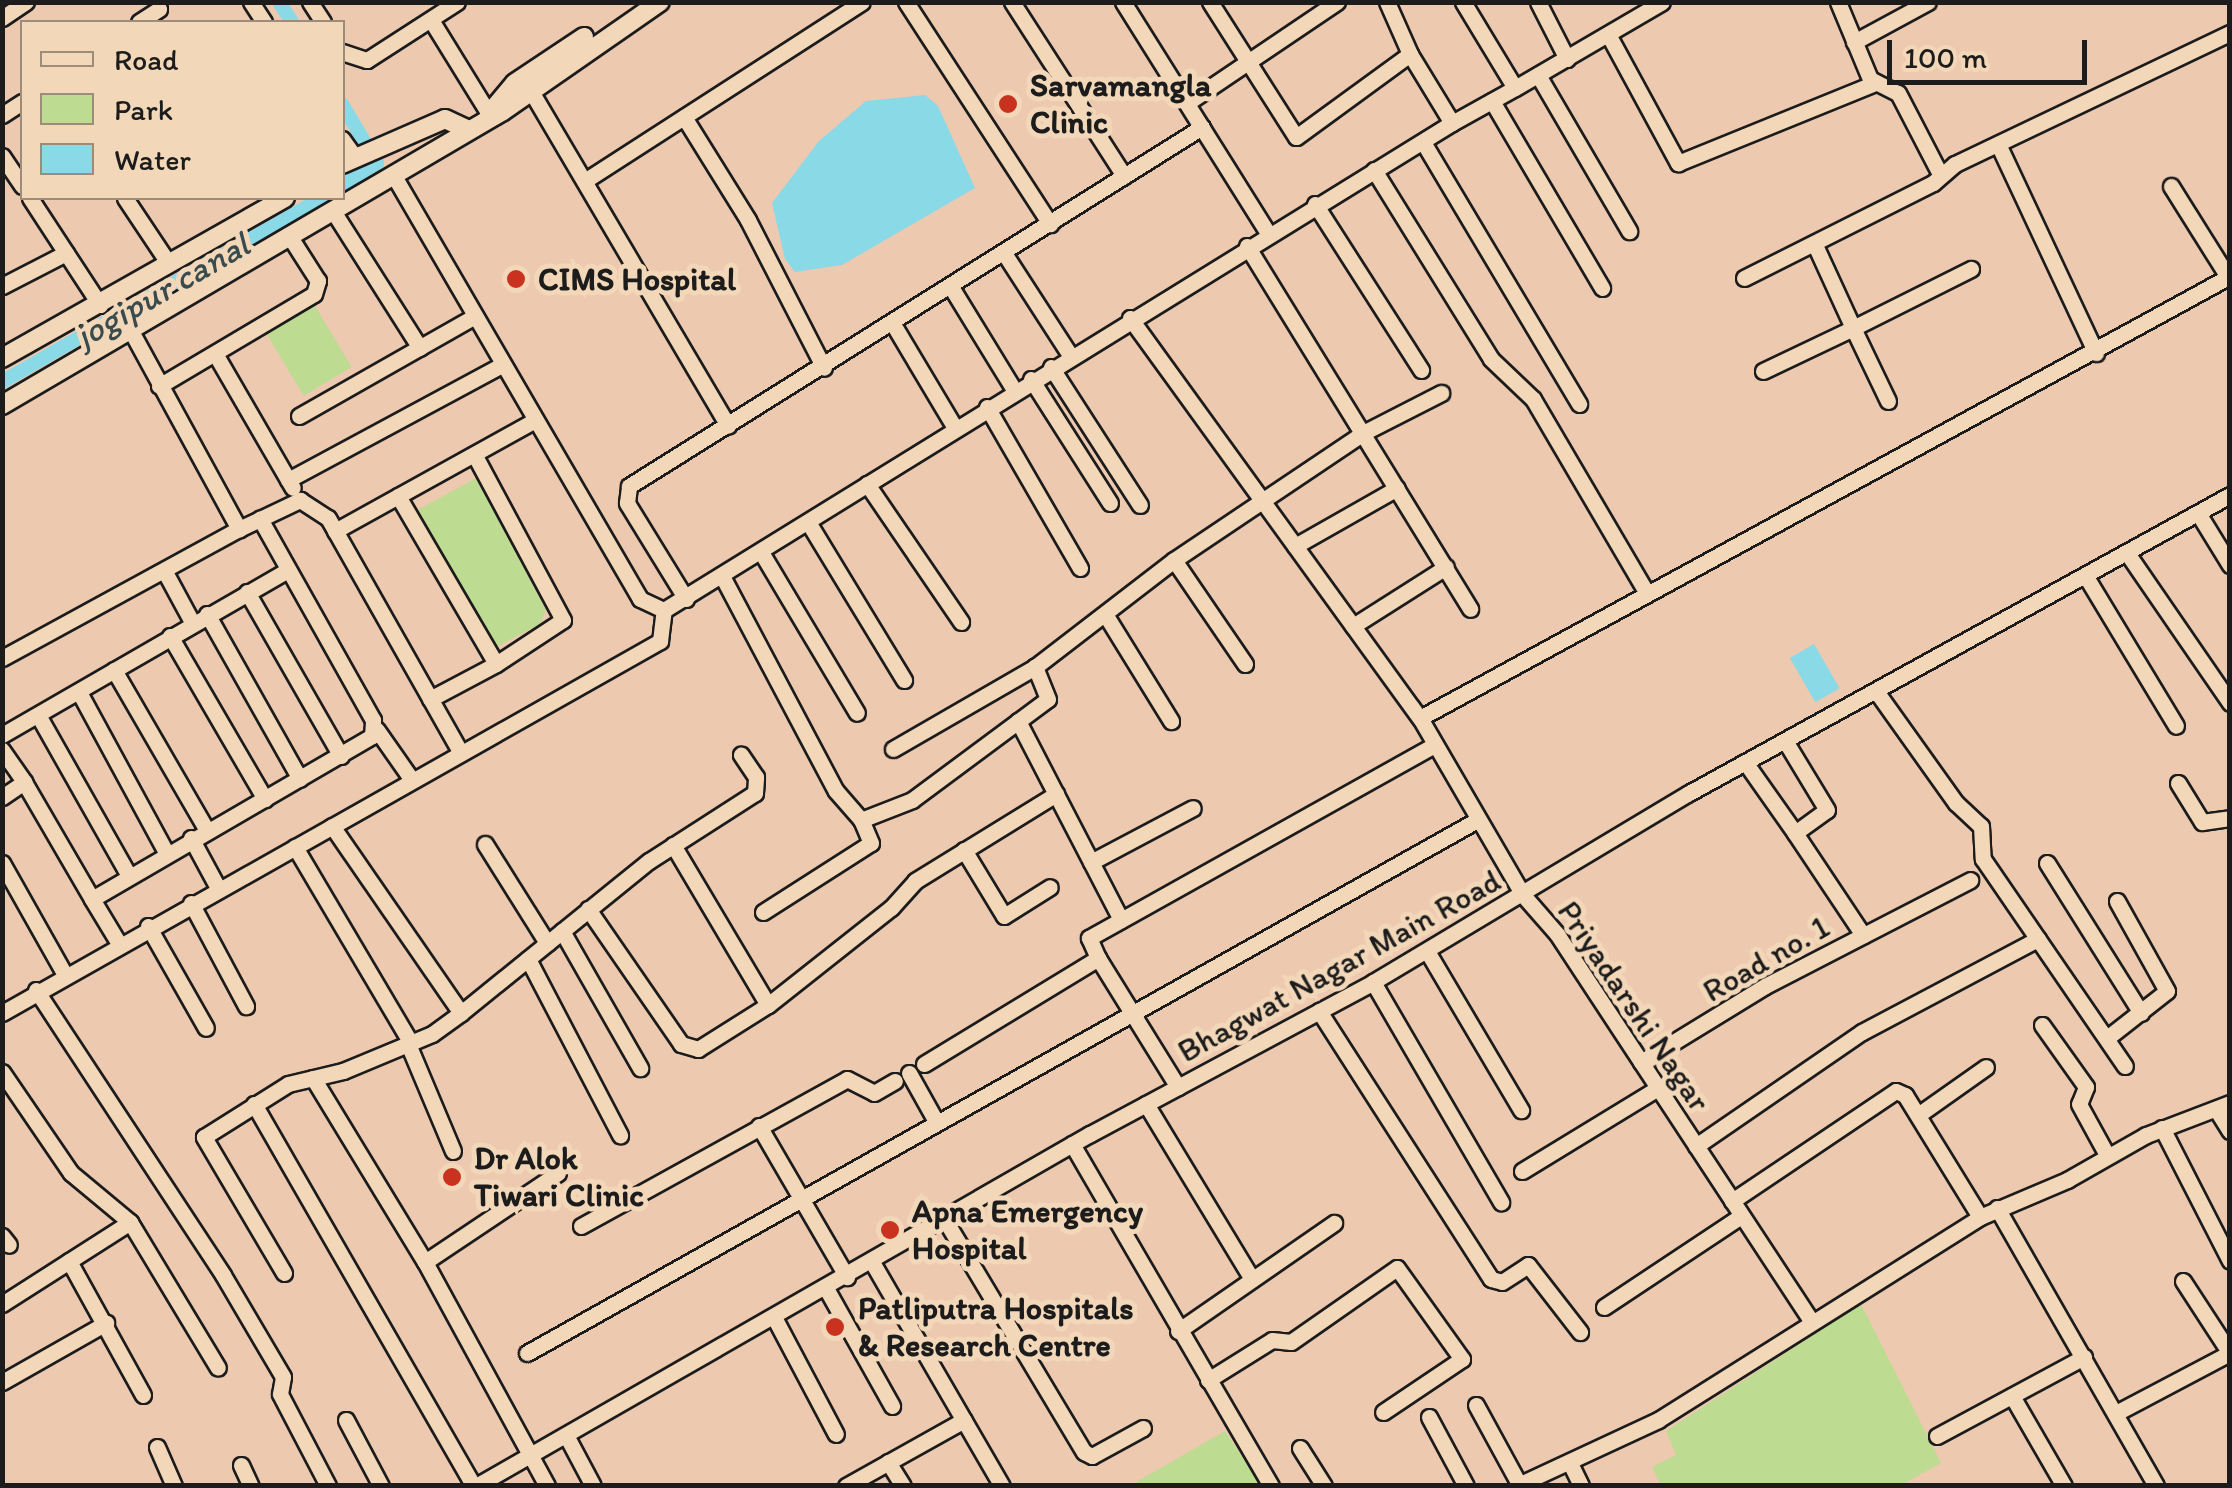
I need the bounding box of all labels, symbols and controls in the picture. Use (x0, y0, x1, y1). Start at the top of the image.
legend (20, 20, 345, 200)
scale bar (1892, 20, 2092, 82)
text: 100 m (1904, 39, 1987, 76)
text: Road (114, 41, 179, 78)
place label: Sarvamangla Clinic (1030, 67, 1212, 142)
text: Park (114, 91, 173, 128)
marker: Sarvamangla Clinic (995, 91, 1021, 117)
text: Water (114, 141, 191, 178)
water label: jogipur canal (68, 223, 256, 357)
place label: CIMS Hospital (538, 260, 736, 298)
marker: CIMS Hospital (503, 266, 529, 292)
street label: Bhagwat Nagar Main Road (1172, 862, 1506, 1070)
street label: Priyadarshi Nagar (1549, 893, 1719, 1119)
street label: Road no. 1 (1696, 907, 1836, 1011)
place label: Dr Alok Tiwari Clinic (474, 1140, 643, 1215)
marker: Dr Alok Tiwari Clinic (439, 1164, 465, 1190)
place label: Apna Emergency Hospital (912, 1193, 1142, 1268)
marker: Apna Emergency Hospital (877, 1217, 903, 1243)
place label: Patliputra Hospitals & Research Centre (858, 1290, 1132, 1365)
marker: Patliputra Hospitals & Research Centre (822, 1314, 848, 1340)

